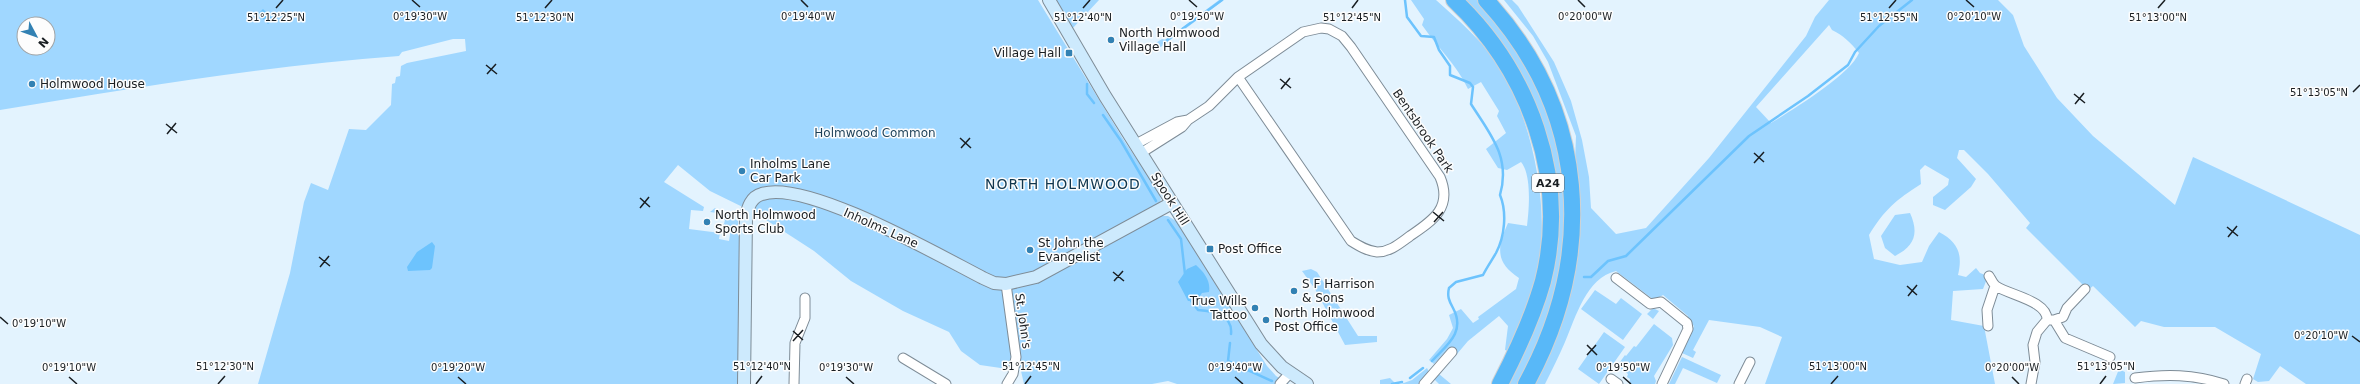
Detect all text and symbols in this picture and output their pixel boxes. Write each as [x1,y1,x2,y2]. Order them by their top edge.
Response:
text: 0°19'30"W [393,11,447,22]
text: 0°19'40"W [781,11,835,22]
text: 0°19'50"W [1170,11,1224,22]
text: 0°20'00"W [1558,11,1612,22]
text: 0°20'10"W [1947,11,2001,22]
text: 51°12'25"N [247,12,305,23]
text: 51°12'30"N [516,12,574,23]
text: 51°12'40"N [1054,12,1112,23]
text: 51°12'45"N [1323,12,1381,23]
text: 51°12'55"N [1860,12,1918,23]
text: 51°13'00"N [2129,12,2187,23]
north arrow [16,16,56,56]
place label: North Holmwood Village Hall [1119,26,1220,54]
text: N [35,34,51,50]
marker: North Holmwood Village Hall [1106,35,1116,45]
place label: Village Hall [994,46,1061,60]
marker: Village Hall [1064,48,1074,58]
place label: Holmwood House [40,77,145,91]
marker: Holmwood House [27,79,37,89]
street label: Bentsbrook Park [1390,87,1456,176]
text: 51°13'05"N [2290,87,2348,98]
park label: Holmwood Common [814,126,936,140]
place label: Inholms Lane Car Park [750,157,830,185]
marker: Inholms Lane Car Park [737,166,747,176]
street label: Spook Hill [1148,170,1192,228]
road number: A24 [1532,174,1564,192]
district label: NORTH HOLMWOOD [985,176,1141,192]
street label: Inholms Lane [842,205,920,251]
place label: North Holmwood Sports Club [715,208,816,236]
marker: North Holmwood Sports Club [702,217,712,227]
place label: St John the Evangelist [1038,236,1104,264]
place label: Post Office [1218,242,1282,256]
marker: Post Office [1205,244,1215,254]
marker: St John the Evangelist [1025,245,1035,255]
place label: S F Harrison & Sons [1302,277,1375,305]
marker: S F Harrison & Sons [1289,286,1299,296]
street label: St. John's [1012,292,1034,350]
place label: True Wills Tattoo [1189,294,1247,322]
marker: True Wills Tattoo [1250,303,1260,313]
place label: North Holmwood Post Office [1274,306,1375,334]
marker: North Holmwood Post Office [1261,315,1271,325]
text: 0°19'10"W [12,318,66,329]
text: 0°20'10"W [2294,330,2348,341]
text: 51°12'30"N [196,361,254,372]
text: 51°12'40"N [733,361,791,372]
text: 51°12'45"N [1002,361,1060,372]
text: 51°13'00"N [1809,361,1867,372]
text: 51°13'05"N [2077,361,2135,372]
text: 0°19'10"W [42,362,96,373]
text: 0°19'20"W [431,362,485,373]
text: 0°19'30"W [819,362,873,373]
text: 0°19'40"W [1208,362,1262,373]
text: 0°19'50"W [1596,362,1650,373]
text: 0°20'00"W [1985,362,2039,373]

